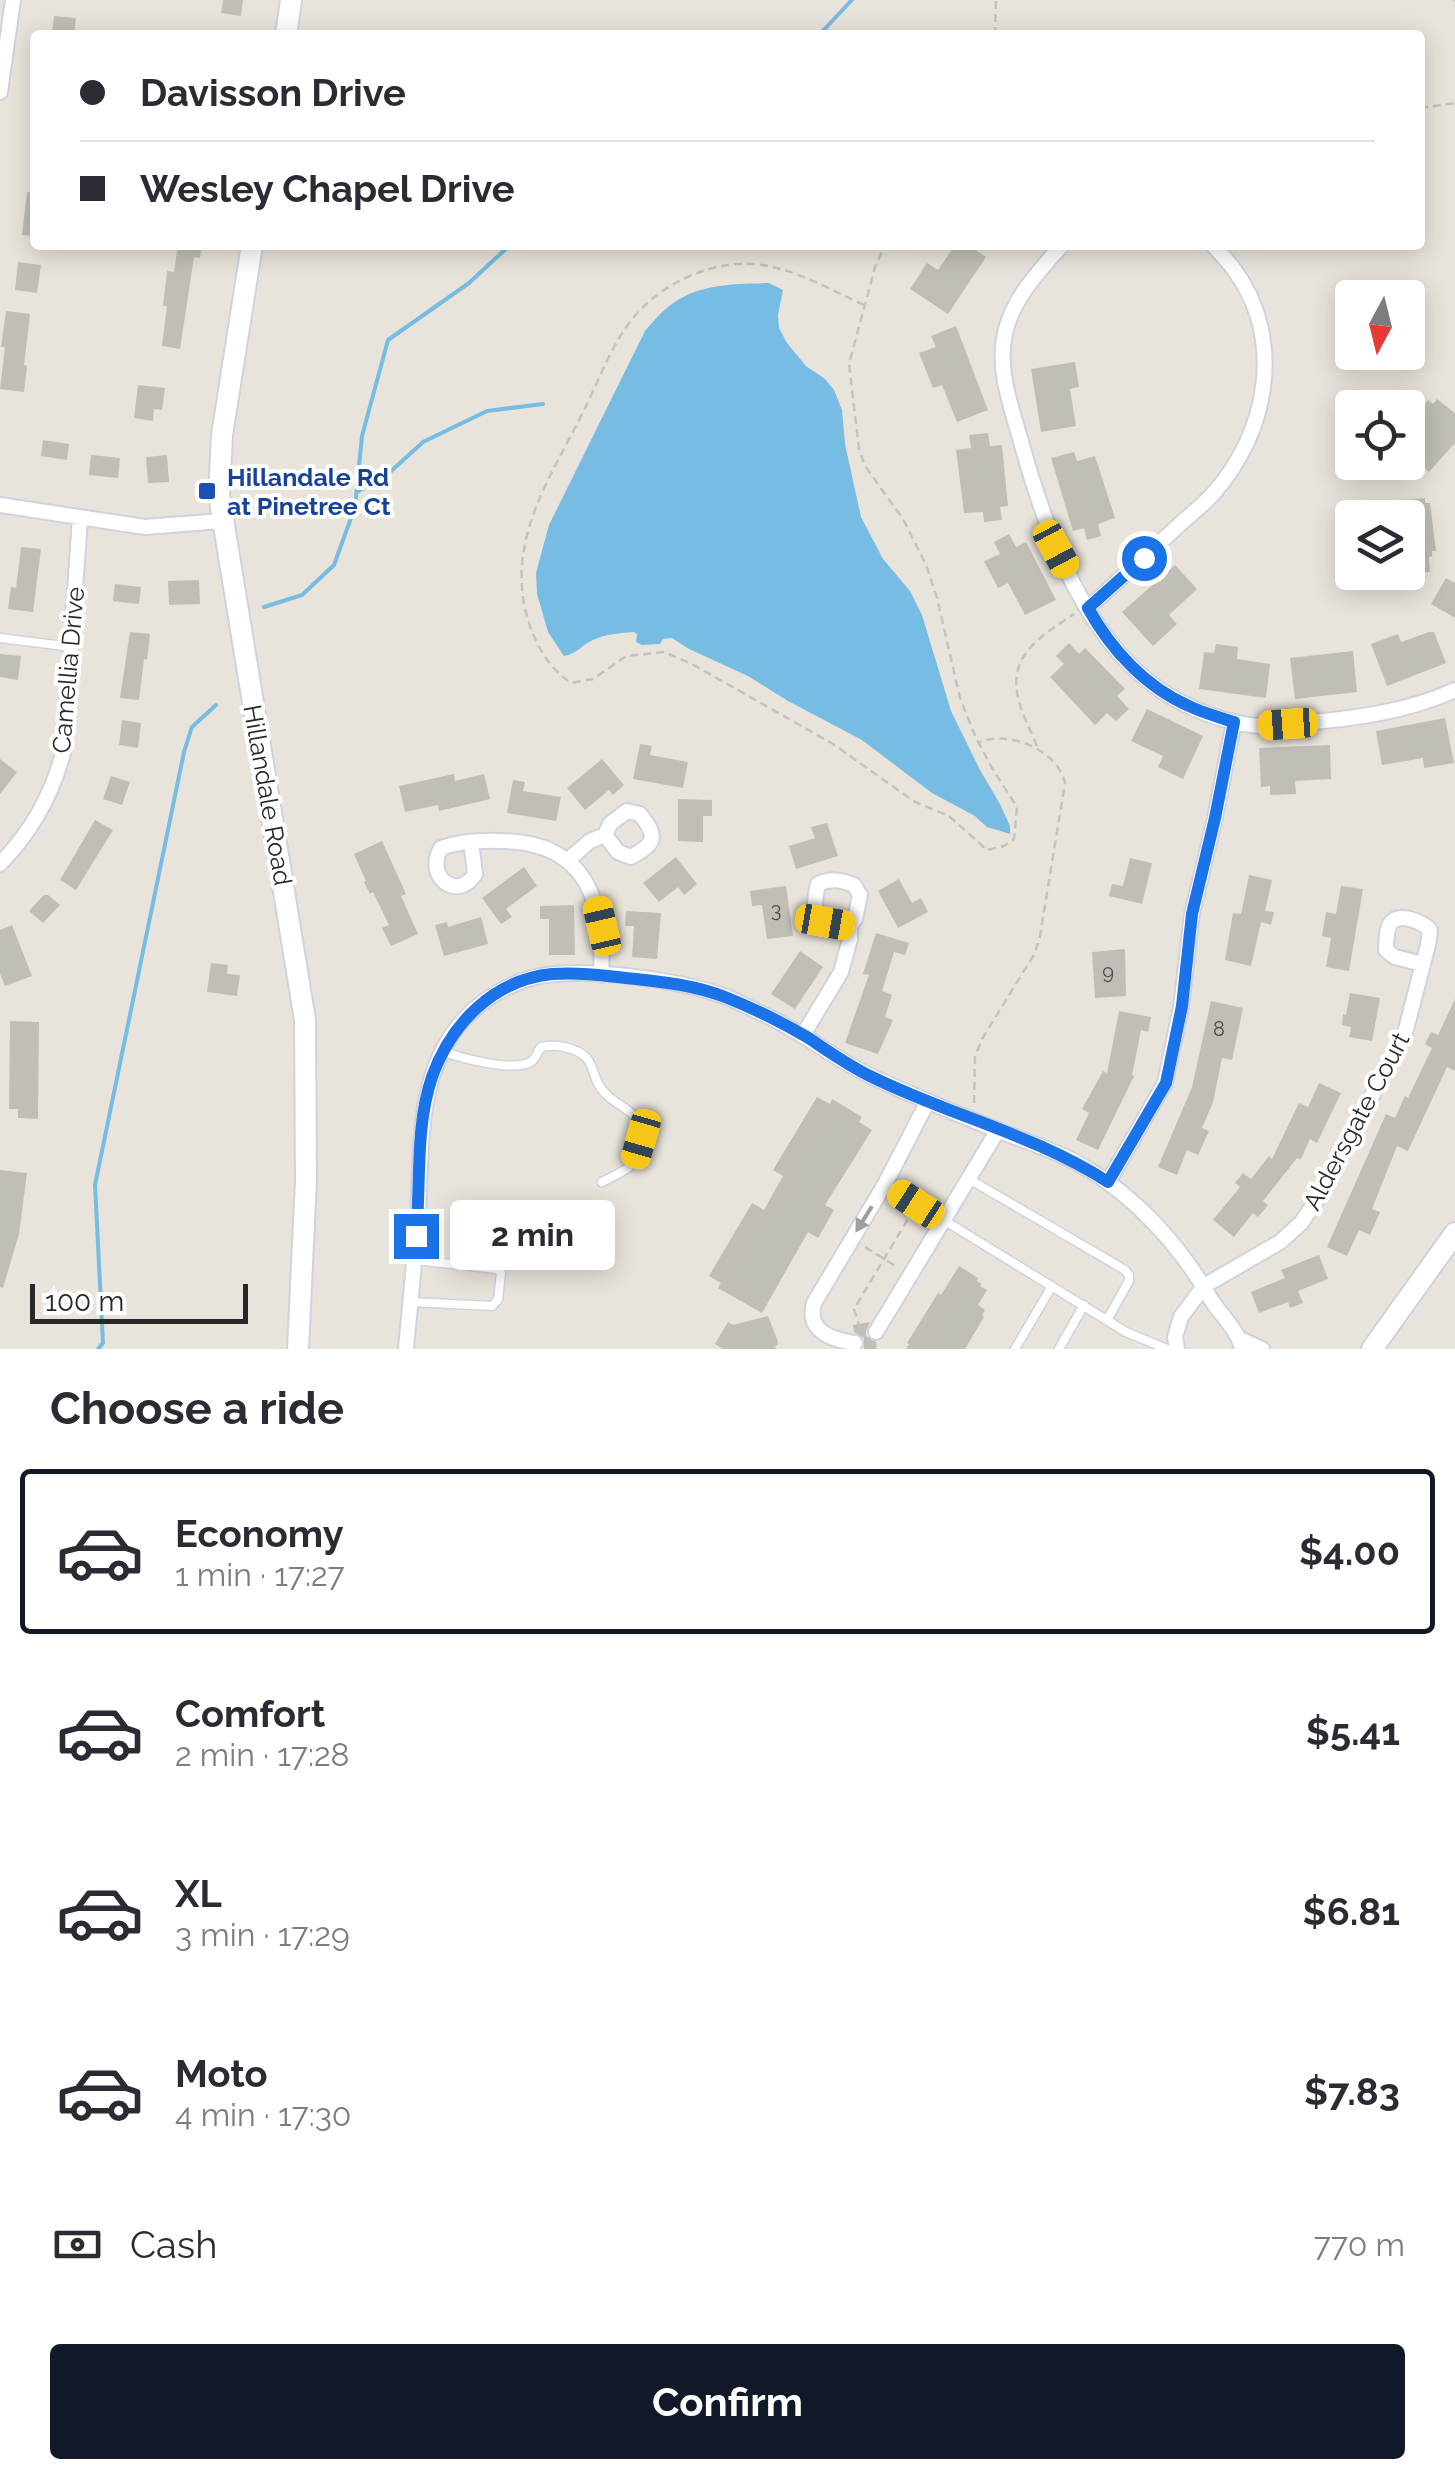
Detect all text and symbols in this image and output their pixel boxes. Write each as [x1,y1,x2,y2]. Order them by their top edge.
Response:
text: Davisson Drive [140,70,406,115]
text: Wesley Chapel Drive [140,166,514,211]
north arrow [1335,280,1425,370]
map controls [1335,280,1425,590]
button: locate [1335,390,1425,480]
place label: Hillandale Rd at Pinetree Ct [227,462,391,521]
marker: Hillandale Rd at Pinetree Ct [196,480,218,502]
button: layers [1335,500,1425,590]
car [1029,515,1083,583]
route start [1122,536,1167,581]
street label: Camellia Drive [46,585,90,755]
street label: Hillandale Road [237,702,299,888]
car [1257,707,1319,741]
car [581,893,623,959]
house number: 3 [771,898,781,922]
car [793,902,857,942]
house number: 9 [1102,960,1114,984]
house number: 8 [1213,1017,1225,1041]
street label: Aldersgate Court [1297,1026,1416,1215]
car [618,1106,664,1172]
car [883,1175,949,1233]
callout: 2 min [451,1201,616,1271]
one-way arrow [855,1205,873,1233]
route end [394,1214,439,1259]
text: 2 min [491,1216,574,1253]
scale bar [30,1279,248,1324]
text: 100 m [45,1285,124,1318]
text: Choose a ride [50,1382,344,1435]
icon: car [55,1507,145,1597]
text: Economy [175,1511,344,1556]
text: $4.00 [1299,1529,1400,1574]
text: 1 min · 17:27 [175,1556,345,1593]
icon: car [55,1687,145,1777]
text: Comfort [175,1691,325,1736]
text: $5.41 [1306,1709,1400,1754]
text: 2 min · 17:28 [175,1736,350,1773]
icon: car [55,1867,145,1957]
text: XL [175,1871,222,1916]
text: $6.81 [1303,1889,1400,1934]
text: 3 min · 17:29 [175,1916,350,1953]
icon: car [55,2047,145,2137]
text: Moto [175,2051,268,2096]
text: $7.83 [1304,2069,1400,2114]
text: 4 min · 17:30 [175,2096,351,2133]
icon: cash [50,2217,105,2272]
text: Cash [130,2222,217,2267]
text: 770 m [1314,2226,1405,2263]
button: Confirm [50,2344,1405,2459]

